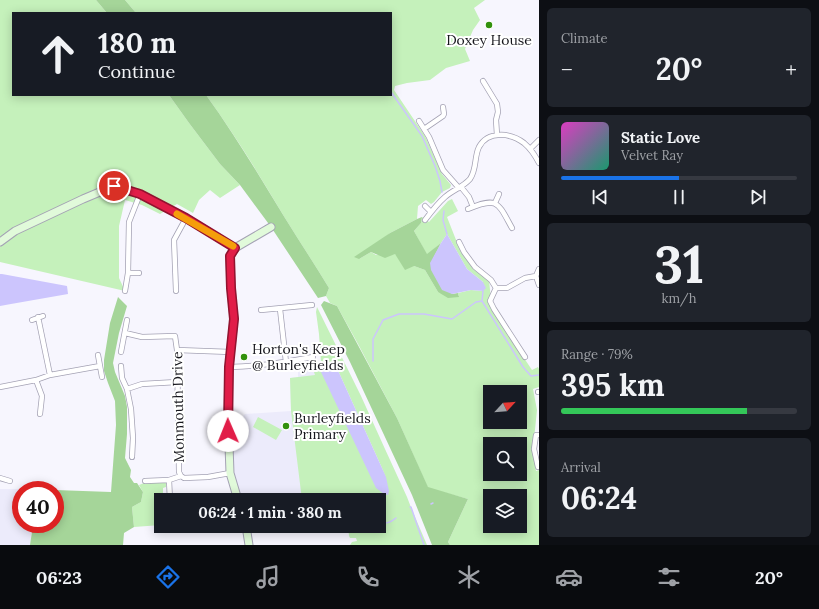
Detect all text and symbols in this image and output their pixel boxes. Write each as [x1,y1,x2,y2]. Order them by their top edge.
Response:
marker: Doxey House [484,20,494,30]
text: 180 m [98,25,176,61]
icon: ahead [32,28,84,80]
text: Climate [561,30,608,47]
place label: Doxey House [446,31,532,49]
text: 20° [656,50,702,88]
text: − [561,55,573,83]
text: + [785,55,797,83]
text: Continue [98,60,175,83]
text: Static Love [621,128,700,147]
text: Velvet Ray [621,147,683,164]
pin [97,169,131,203]
icon: arrive [103,175,125,197]
icon: previous [589,186,611,208]
icon: pause [668,186,690,208]
icon: next [747,186,769,208]
text: 31 [654,231,704,297]
text: km/h [661,290,697,307]
place label: Horton's Keep @ Burleyfields [252,340,345,374]
text: Range · 79% [561,346,633,363]
street label: Monmouth Drive [168,351,188,463]
marker: Horton's Keep @ Burleyfields [239,352,249,362]
text: 395 km [561,366,665,404]
north arrow [483,385,527,429]
map controls [483,385,527,533]
place label: Burleyfields Primary [294,409,371,443]
position arrow [207,410,249,452]
marker: Burleyfields Primary [281,421,291,431]
button: search [483,437,527,481]
text: Arrival [561,459,601,476]
text: 06:24 [561,479,637,517]
speed limit sign: 40 [12,481,64,533]
button: layers [483,489,527,533]
text: 06:24 · 1 min · 380 m [198,503,342,522]
icon: directions [154,563,182,591]
icon: music [254,563,282,591]
icon: phone [354,563,382,591]
icon: climate [455,563,483,591]
icon: car [555,563,583,591]
icon: filters [655,563,683,591]
text: 06:23 [36,566,82,589]
text: 20° [755,566,783,589]

